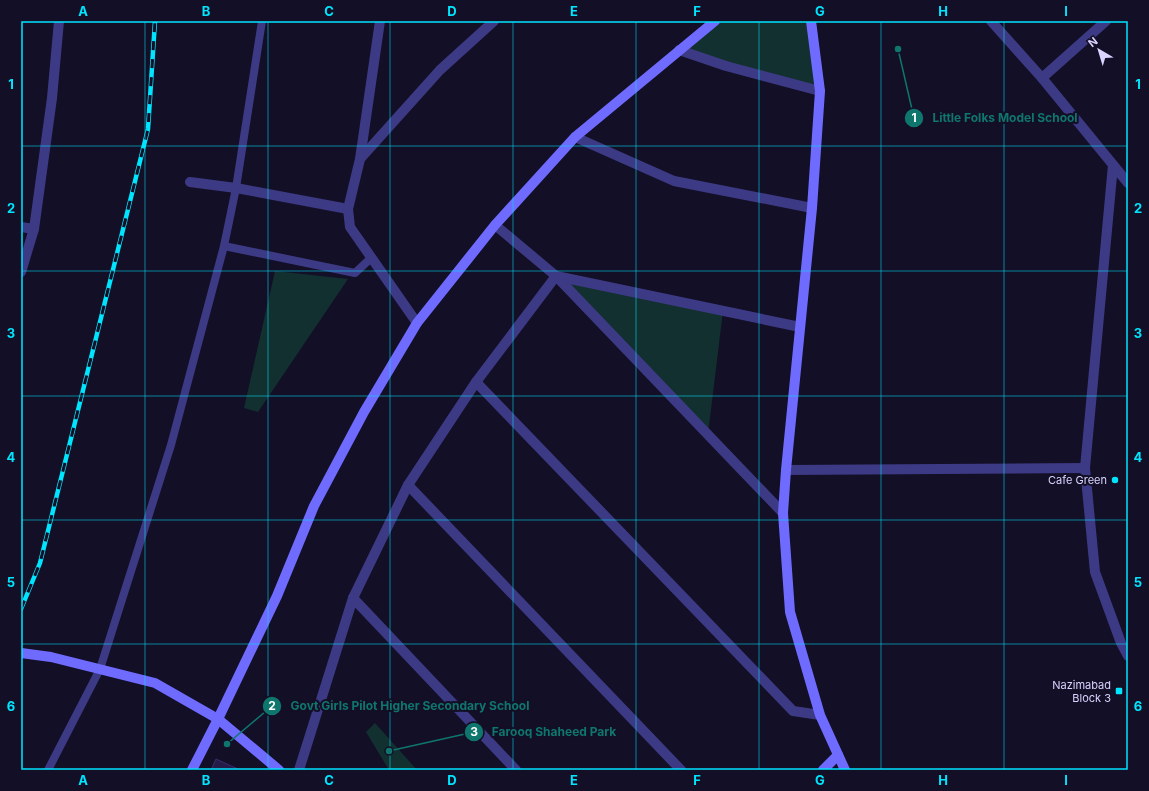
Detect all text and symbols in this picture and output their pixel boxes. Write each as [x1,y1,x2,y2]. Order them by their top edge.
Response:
text: A [78,3,88,19]
text: B [202,3,211,19]
text: C [324,3,334,19]
text: D [447,3,457,19]
text: E [570,3,578,19]
text: F [693,3,701,19]
text: G [815,3,825,19]
text: H [938,3,948,19]
text: I [1064,3,1068,19]
north arrow [1079,30,1119,70]
text: N [1085,34,1100,50]
text: 1 [8,76,14,92]
text: 1 [1135,76,1141,92]
callout: Little Folks Model School [904,106,1085,130]
text: 1 [911,110,917,125]
text: Little Folks Model School [932,110,1078,125]
text: 2 [7,200,15,216]
text: 2 [1134,200,1142,216]
text: 3 [7,325,15,341]
text: 3 [1134,325,1142,341]
text: 4 [7,449,16,465]
text: 4 [1134,449,1143,465]
place label: Cafe Green [1048,473,1107,487]
marker: Cafe Green [1110,475,1120,485]
text: 5 [7,574,15,590]
text: 5 [1134,574,1142,590]
place label: Nazimabad Block 3 [1052,678,1111,705]
marker: Nazimabad Block 3 [1114,686,1124,696]
callout: Govt Girls Pilot Higher Secondary School [262,694,537,718]
text: 6 [7,698,15,714]
text: 2 [268,698,276,713]
text: Govt Girls Pilot Higher Secondary School [291,698,529,713]
text: 6 [1134,698,1142,714]
callout: Farooq Shaheed Park [464,720,624,744]
text: 3 [470,724,478,739]
text: Farooq Shaheed Park [492,724,616,739]
text: A [78,772,88,788]
text: B [202,772,211,788]
text: C [324,772,334,788]
text: D [447,772,457,788]
text: E [570,772,578,788]
text: F [693,772,701,788]
text: G [815,772,825,788]
text: H [938,772,948,788]
text: I [1064,772,1068,788]

